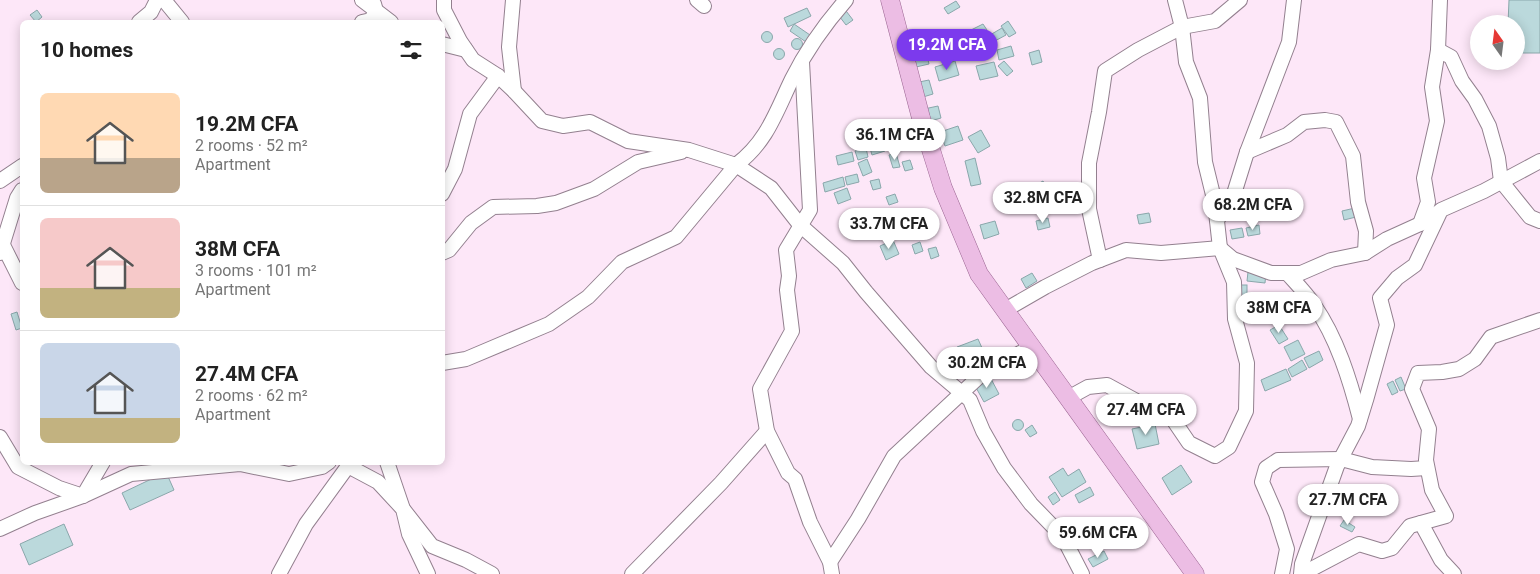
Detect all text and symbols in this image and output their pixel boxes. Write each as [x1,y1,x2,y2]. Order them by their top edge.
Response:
north arrow [1470,15,1525,70]
map controls [1470,15,1525,70]
pin: 19.2M CFA [890,28,1004,71]
text: 19.2M CFA [908,35,986,54]
icon: filters [397,36,425,64]
text: 10 homes [40,38,133,62]
text: 19.2M CFA [195,112,298,136]
icon: home [80,113,140,173]
pin: 36.1M CFA [838,119,952,161]
text: 36.1M CFA [856,125,934,144]
text: 2 rooms · 52 m² [195,136,308,155]
text: Apartment [195,155,271,174]
pin: 32.8M CFA [986,182,1100,224]
text: 32.8M CFA [1004,188,1082,207]
pin: 68.2M CFA [1196,188,1310,231]
text: 68.2M CFA [1214,195,1292,214]
pin: 33.7M CFA [832,208,946,250]
text: 33.7M CFA [850,214,928,233]
text: 38M CFA [195,237,280,261]
icon: home [80,238,140,298]
text: 3 rooms · 101 m² [195,261,317,280]
text: Apartment [195,280,271,299]
pin: 38M CFA [1233,292,1325,334]
text: 38M CFA [1247,298,1311,317]
pin: 30.2M CFA [930,346,1044,389]
text: 30.2M CFA [948,353,1026,372]
text: 27.4M CFA [195,362,298,386]
icon: home [80,363,140,423]
text: 2 rooms · 62 m² [195,386,308,405]
pin: 27.4M CFA [1089,394,1203,436]
text: 27.4M CFA [1107,400,1185,419]
text: Apartment [195,405,271,424]
pin: 27.7M CFA [1291,484,1405,526]
text: 27.7M CFA [1309,490,1387,509]
pin: 59.6M CFA [1041,516,1155,559]
text: 59.6M CFA [1059,523,1137,542]

